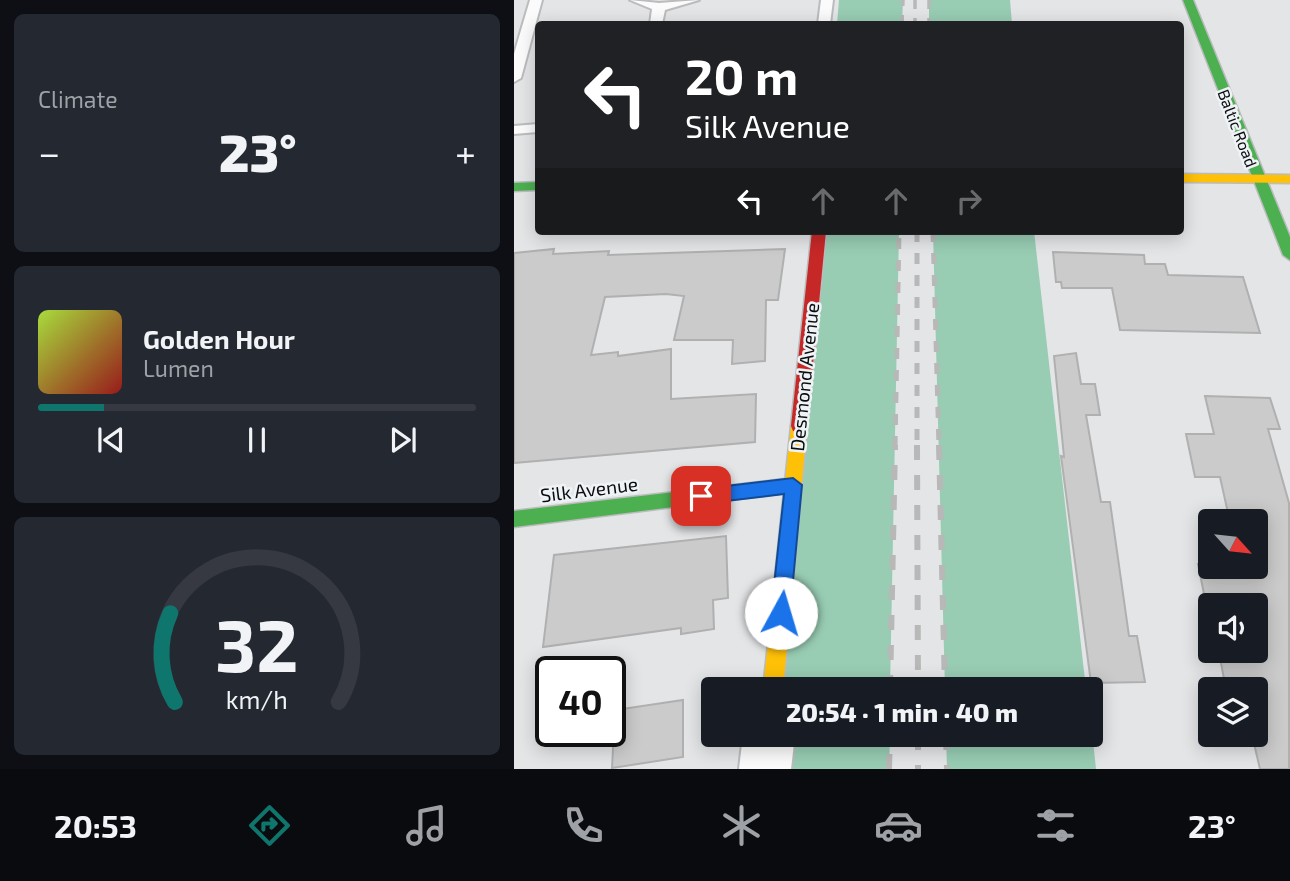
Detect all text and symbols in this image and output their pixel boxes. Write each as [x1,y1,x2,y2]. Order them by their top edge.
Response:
text: 20 m [685,46,798,105]
icon: left [570,49,661,140]
text: Climate [38,85,118,113]
street label: Baltic Road [1214,86,1262,170]
text: Silk Avenue [685,106,850,144]
text: 23° [219,120,297,182]
text: − [38,129,60,175]
text: + [455,129,476,175]
icon: left [731,182,769,220]
icon: ahead [804,182,842,220]
icon: ahead [877,182,915,220]
icon: right [950,182,988,220]
street label: Desmond Avenue [785,302,823,452]
text: Golden Hour [143,323,295,354]
text: Lumen [143,354,214,382]
icon: previous [92,421,130,459]
icon: pause [238,421,276,459]
icon: next [384,421,422,459]
pin [671,466,731,526]
street label: Silk Avenue [539,472,639,506]
icon: arrive [682,477,720,515]
north arrow [1198,509,1268,579]
map controls [1198,509,1268,747]
position arrow [744,576,818,650]
button: sound [1198,593,1268,663]
text: 32 [215,600,299,688]
speed limit sign: 40 [535,656,626,747]
button: layers [1198,677,1268,747]
text: km/h [226,684,288,714]
text: 20:54 · 1 min · 40 m [786,696,1018,727]
icon: directions [245,801,294,850]
icon: music [402,801,451,850]
icon: phone [559,801,608,850]
icon: climate [717,801,766,850]
icon: car [874,801,923,850]
icon: filters [1031,801,1080,850]
text: 20:53 [54,806,137,844]
text: 23° [1188,806,1236,844]

